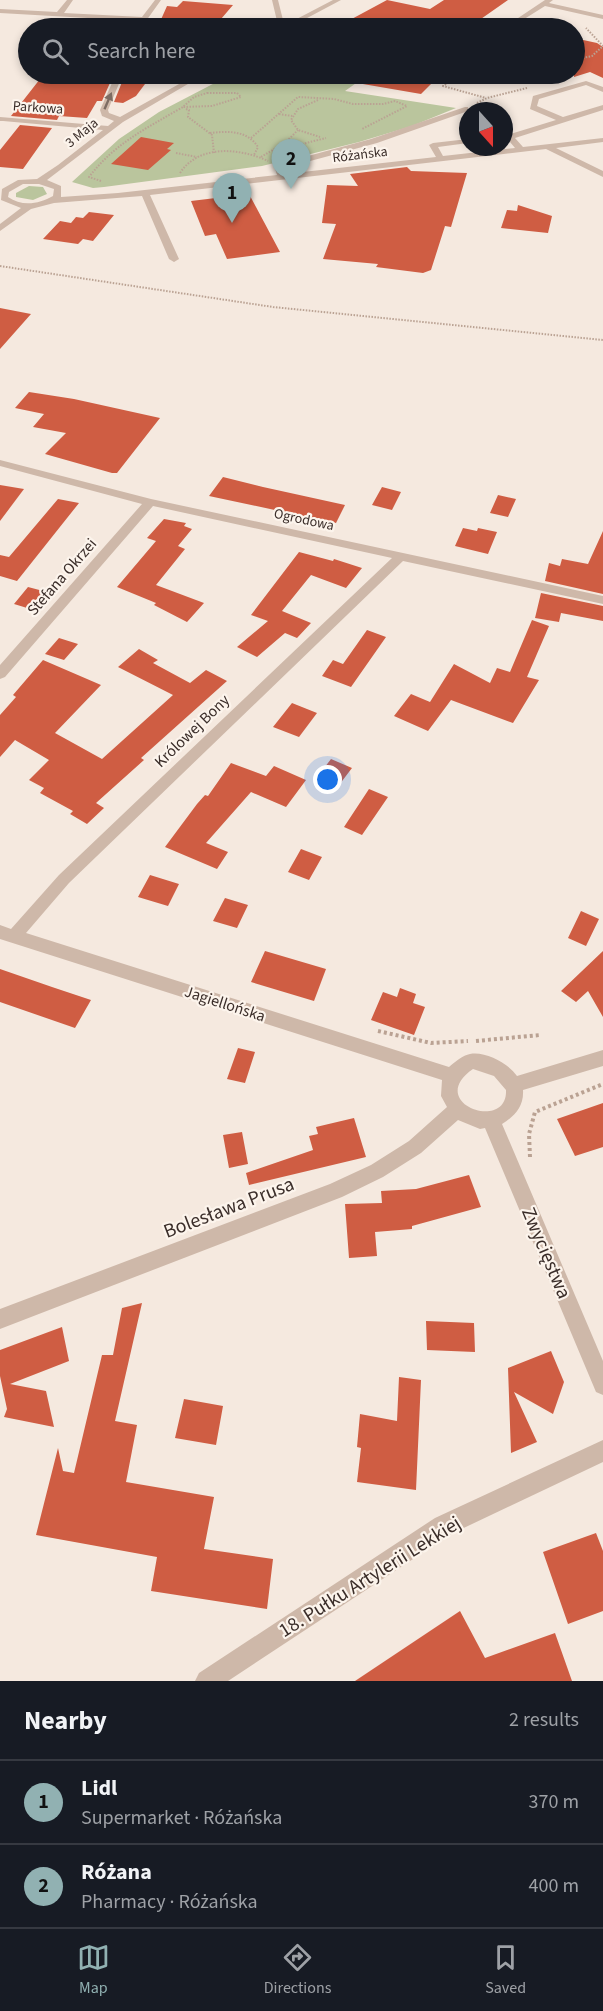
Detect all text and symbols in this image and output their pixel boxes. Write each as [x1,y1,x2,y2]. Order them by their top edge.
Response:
search box [18,18,585,84]
icon: search [39,35,72,68]
text: Search here [87,35,195,67]
one-way arrow [103,92,113,110]
street label: Parkowa [12,96,64,120]
north arrow [459,102,513,156]
street label: 3 Maja [61,113,103,153]
pin: 2 [272,140,310,189]
street label: Różańska [331,142,389,168]
pin: 1 [212,174,252,223]
street label: Ogrodowa [272,504,336,536]
street label: Stefana Okrzei [22,533,102,621]
street label: Królowej Bony [150,689,235,773]
your location [313,765,342,794]
street label: Jagiellońska [182,981,268,1027]
street label: Bolesława Prusa [160,1170,298,1246]
street label: Zwycięstwa [514,1203,578,1303]
street label: 18. Pułku Artylerii Lekkiej [273,1509,467,1645]
text: Nearby [24,1702,107,1739]
text: 2 results [509,1706,579,1734]
text: Lidl [81,1772,117,1804]
text: 1 [38,1788,49,1816]
text: 370 m [529,1788,579,1816]
text: Supermarket · Różańska [81,1804,282,1832]
text: Różana [81,1856,152,1888]
text: 2 [38,1872,49,1900]
text: 400 m [529,1872,579,1900]
text: Pharmacy · Różańska [81,1888,258,1916]
tab: Map [77,1941,110,1999]
tab: Directions [264,1941,331,1999]
tab: Saved [485,1941,526,1999]

